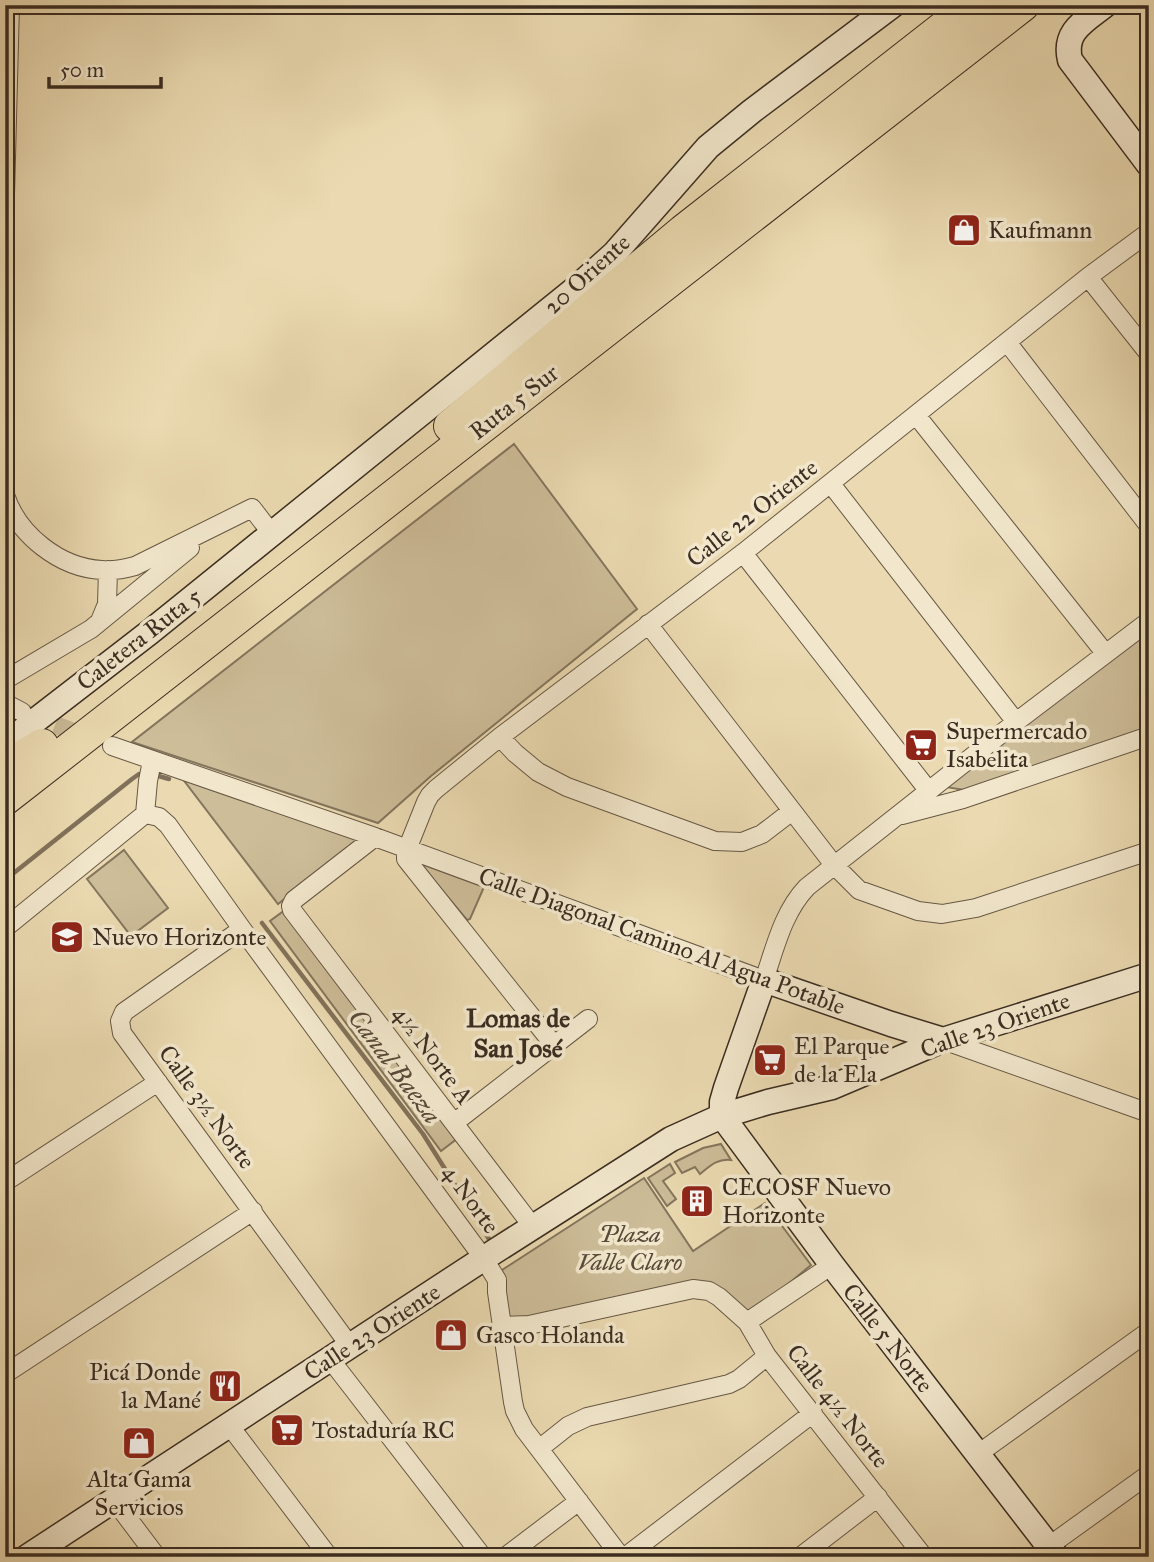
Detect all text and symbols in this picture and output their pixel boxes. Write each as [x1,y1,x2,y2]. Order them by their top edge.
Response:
scale bar [49,46,161,90]
text: 50 m [60,57,105,83]
shop icon: Kaufmann [945,211,983,249]
place label: Kaufmann [988,215,1092,245]
street label: 20 Oriente [538,227,636,321]
street label: Ruta 5 Sur [463,358,565,446]
street label: Calle 22 Oriente [680,452,824,574]
street label: Caletera Ruta 5 [71,581,207,697]
place label: Supermercado Isabelita [946,716,1087,774]
supermarket icon: Supermercado Isabelita [902,726,940,764]
street label: Calle Diagonal Camino Al Agua Potable [475,861,849,1021]
school or university icon: Nuevo Horizonte [48,918,86,956]
place label: Nuevo Horizonte [92,922,266,952]
street label: Calle 23 Oriente [916,985,1074,1065]
street label: 4½ Norte A [386,1000,480,1110]
water label: Canal Baeza [342,1002,448,1130]
district label: Lomas de San José [466,1002,570,1065]
place label: El Parque de la Ela [794,1031,889,1089]
street label: Calle 3½ Norte [152,1039,262,1175]
supermarket icon: El Parque de la Ela [751,1041,789,1079]
street label: 4 Norte [436,1159,506,1239]
place label: CECOSF Nuevo Horizonte [722,1172,891,1230]
building icon: CECOSF Nuevo Horizonte [678,1182,716,1220]
park label: Plaza Valle Claro [578,1219,682,1277]
street label: Calle 23 Oriente [298,1277,446,1387]
street label: Calle 5 Norte [836,1277,940,1399]
shop icon: Gasco Holanda [432,1316,470,1354]
place label: Gasco Holanda [476,1320,625,1350]
street label: Calle 4½ Norte [780,1338,896,1474]
place label: Picá Donde la Mané [89,1357,201,1415]
restaurant icon: Picá Donde la Mané [206,1367,244,1405]
supermarket icon: Tostaduría RC [268,1411,306,1449]
place label: Tostaduría RC [312,1415,455,1445]
shop icon: Alta Gama Servicios [120,1424,158,1462]
place label: Alta Gama Servicios [86,1464,192,1522]

